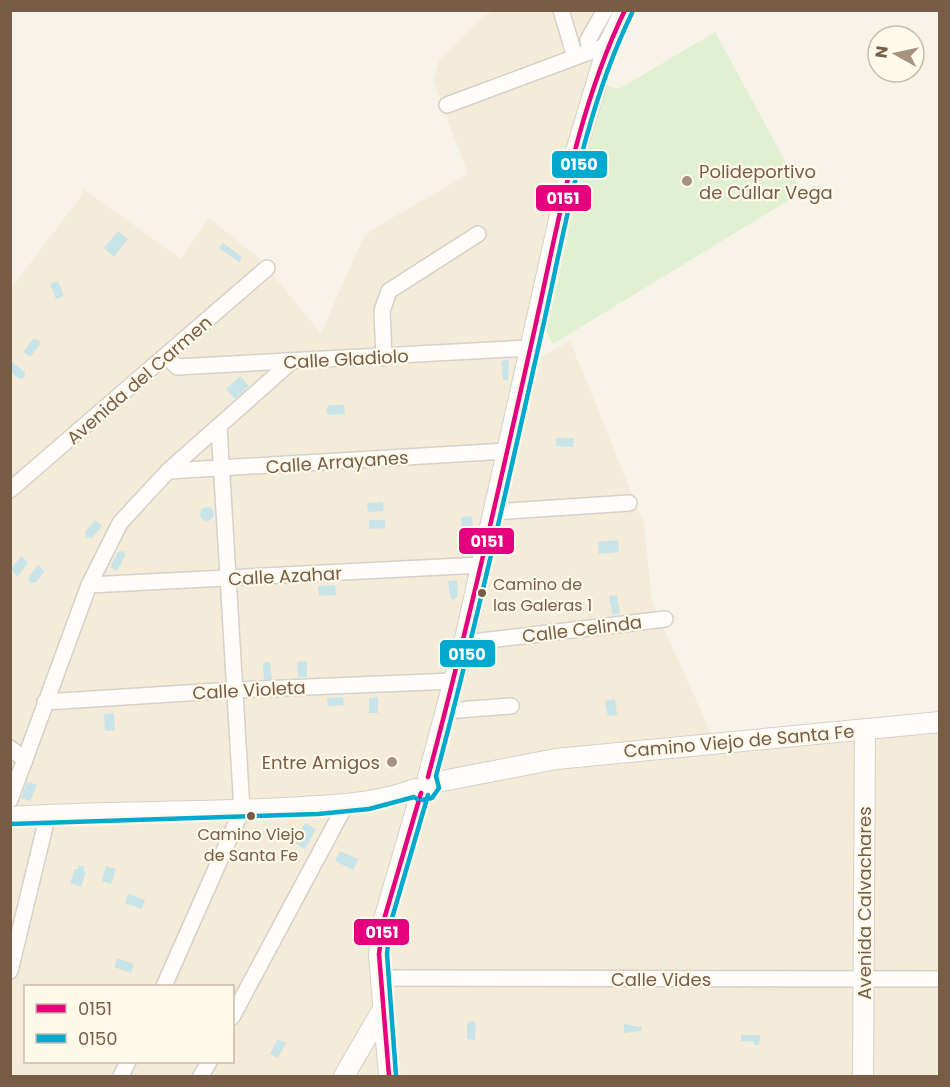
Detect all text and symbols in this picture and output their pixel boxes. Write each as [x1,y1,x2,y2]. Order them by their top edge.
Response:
north arrow [866,24,926,84]
text: N [869,44,894,60]
line badge: 0150 [551,150,608,179]
text: 0150 [560,153,598,176]
place label: Polideportivo de Cúllar Vega [699,159,833,205]
marker: Polideportivo de Cúllar Vega [680,174,694,188]
line badge: 0151 [535,184,592,212]
text: 0151 [547,187,579,210]
street label: Avenida del Carmen [61,310,217,450]
street label: Calle Gladiolo [283,343,409,375]
street label: Calle Arrayanes [265,445,409,479]
line badge: 0151 [458,527,515,555]
text: 0151 [471,530,503,553]
street label: Calle Azahar [228,561,343,591]
place label: Camino de las Galeras 1 [493,573,592,617]
marker: Camino de las Galeras 1 [476,587,488,599]
street label: Calle Celinda [521,609,643,649]
line badge: 0150 [439,639,496,668]
text: 0150 [448,643,486,666]
street label: Calle Violeta [192,675,306,705]
street label: Camino Viejo de Santa Fe [623,718,855,764]
place label: Entre Amigos [262,750,380,775]
marker: Entre Amigos [385,755,399,769]
street label: Avenida Calvachares [852,806,877,1000]
marker: Camino Viejo de Santa Fe [245,810,257,822]
place label: Camino Viejo de Santa Fe [197,823,305,867]
line badge: 0151 [353,918,410,946]
text: 0151 [366,921,398,944]
street label: Calle Vides [611,967,711,992]
legend [24,985,234,1063]
text: 0151 [78,996,112,1021]
text: 0150 [78,1026,118,1051]

